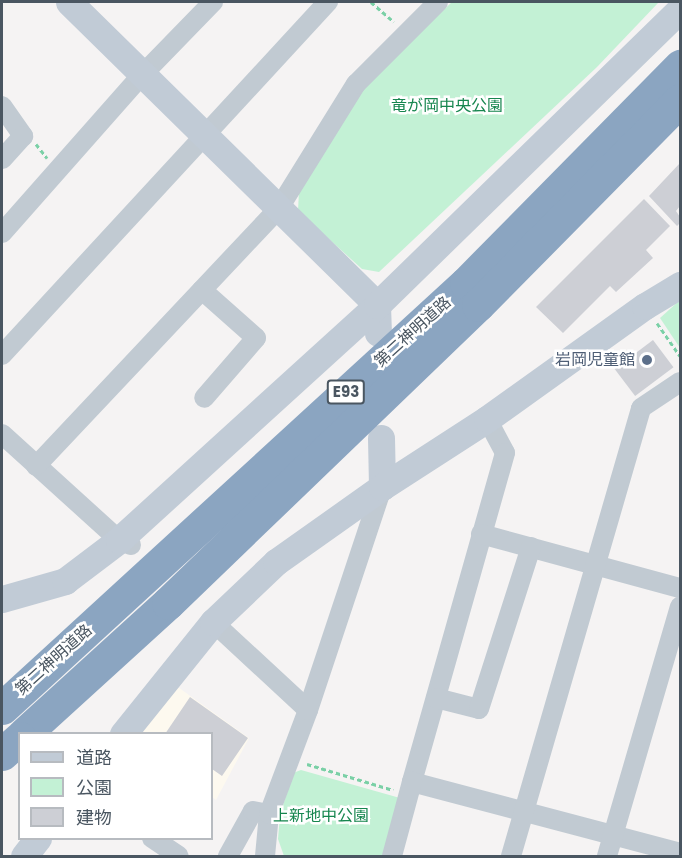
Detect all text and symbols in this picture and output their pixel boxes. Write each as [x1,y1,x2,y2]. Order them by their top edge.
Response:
park label: 竜が岡中央公園 [391,96,503,116]
street label: 第二神明道路 [371,293,455,371]
place label: 岩岡児童館 [555,350,635,370]
marker: 岩岡児童館 [640,353,654,367]
road number: E93 [326,380,366,404]
street label: 第二神明道路 [12,621,96,699]
legend [18,732,213,840]
text: 道路 [76,745,112,770]
text: 公園 [76,775,112,800]
text: 建物 [76,805,112,830]
park label: 上新地中公園 [273,806,369,826]

